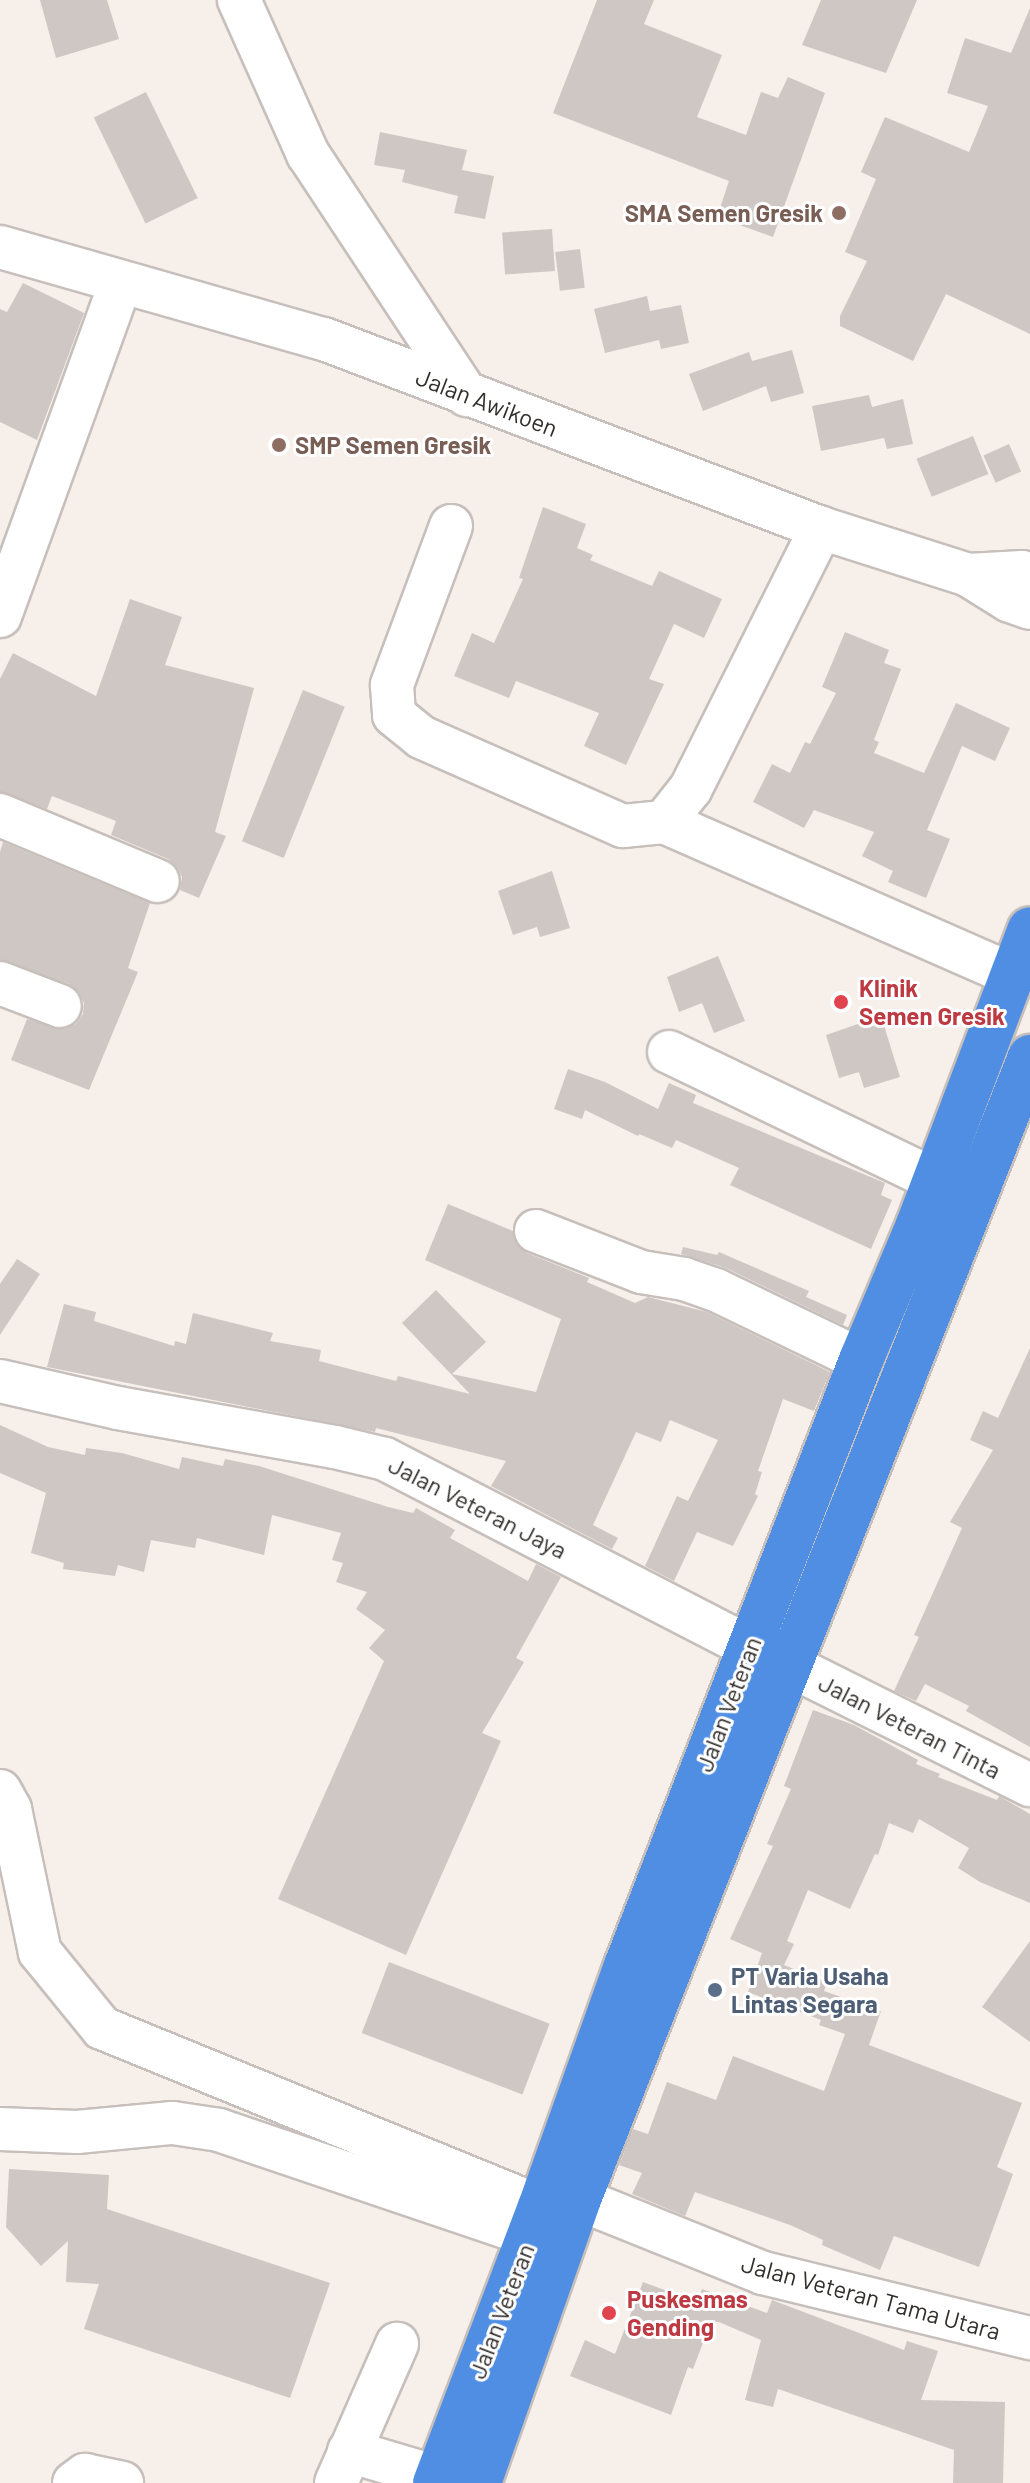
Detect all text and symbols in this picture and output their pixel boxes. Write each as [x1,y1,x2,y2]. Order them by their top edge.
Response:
place label: SMA Semen Gresik [625,199,823,227]
marker: SMA Semen Gresik [830,204,848,222]
street label: Jalan Awikoen [412,362,562,442]
place label: SMP Semen Gresik [295,431,491,459]
marker: SMP Semen Gresik [270,436,288,454]
place label: Klinik Semen Gresik [859,974,1005,1030]
marker: Klinik Semen Gresik [830,991,852,1013]
street label: Jalan Veteran Jaya [384,1450,572,1564]
street label: Jalan Veteran [689,1632,767,1776]
street label: Jalan Veteran Tinta [814,1668,1006,1784]
place label: PT Varia Usaha Lintas Segara [731,1962,889,2018]
marker: PT Varia Usaha Lintas Segara [706,1981,724,1999]
street label: Jalan Veteran [462,2239,540,2383]
street label: Jalan Veteran Tama Utara [738,2249,1004,2345]
place label: Puskesmas Gending [627,2285,748,2341]
marker: Puskesmas Gending [598,2302,620,2324]

